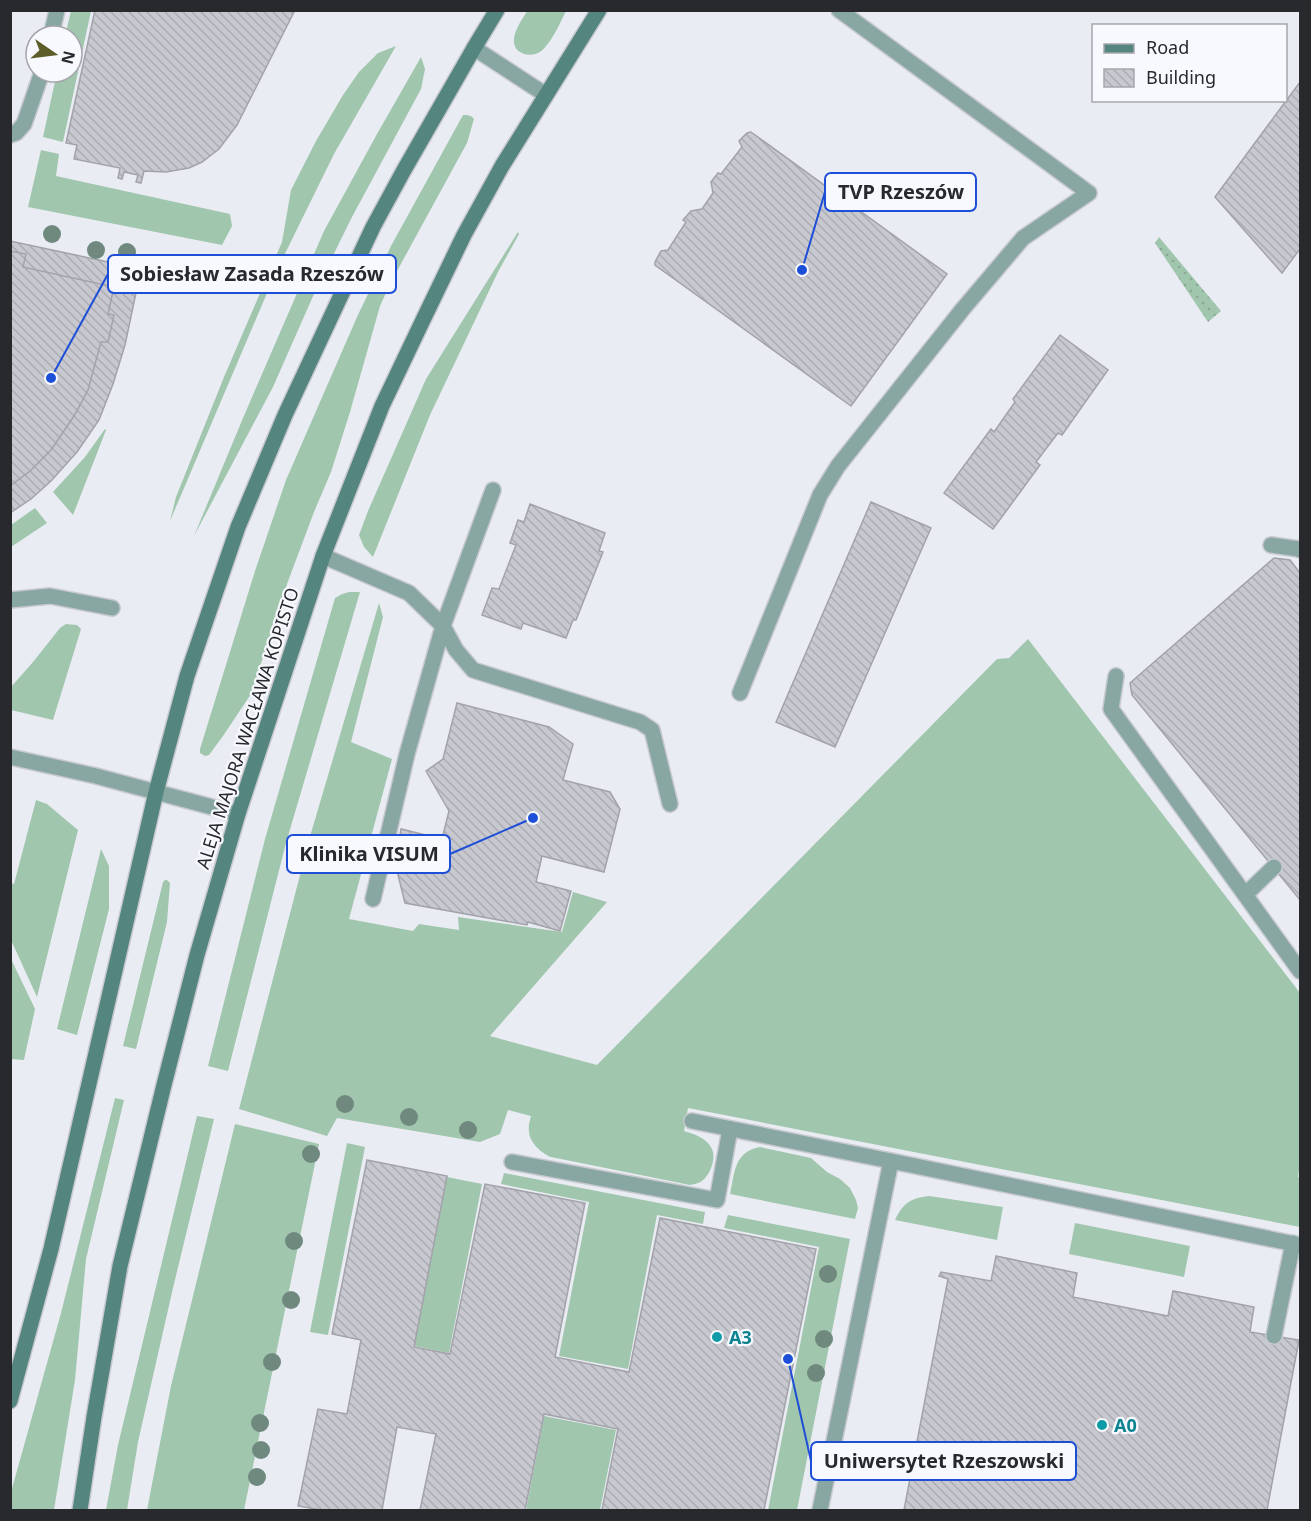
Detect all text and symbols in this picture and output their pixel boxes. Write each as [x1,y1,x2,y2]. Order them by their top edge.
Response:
north arrow [24,24,84,84]
legend [1092,24,1287,102]
text: Road [1146,35,1189,59]
text: N [56,49,81,67]
text: Building [1146,65,1216,89]
callout: TVP Rzeszów [825,173,976,211]
text: TVP Rzeszów [838,178,964,205]
callout: Sobiesław Zasada Rzeszów [108,255,396,293]
text: Sobiesław Zasada Rzeszów [120,260,384,287]
street label: ALEJA MAJORA WACŁAWA KOPISTO [190,584,304,872]
callout: Klinika VISUM [287,835,450,873]
text: Klinika VISUM [299,840,439,867]
place label: A3 [729,1325,752,1349]
marker: A3 [710,1330,724,1344]
place label: A0 [1114,1413,1137,1437]
marker: A0 [1095,1418,1109,1432]
callout: Uniwersytet Rzeszowski [811,1442,1076,1480]
text: Uniwersytet Rzeszowski [824,1447,1064,1474]

